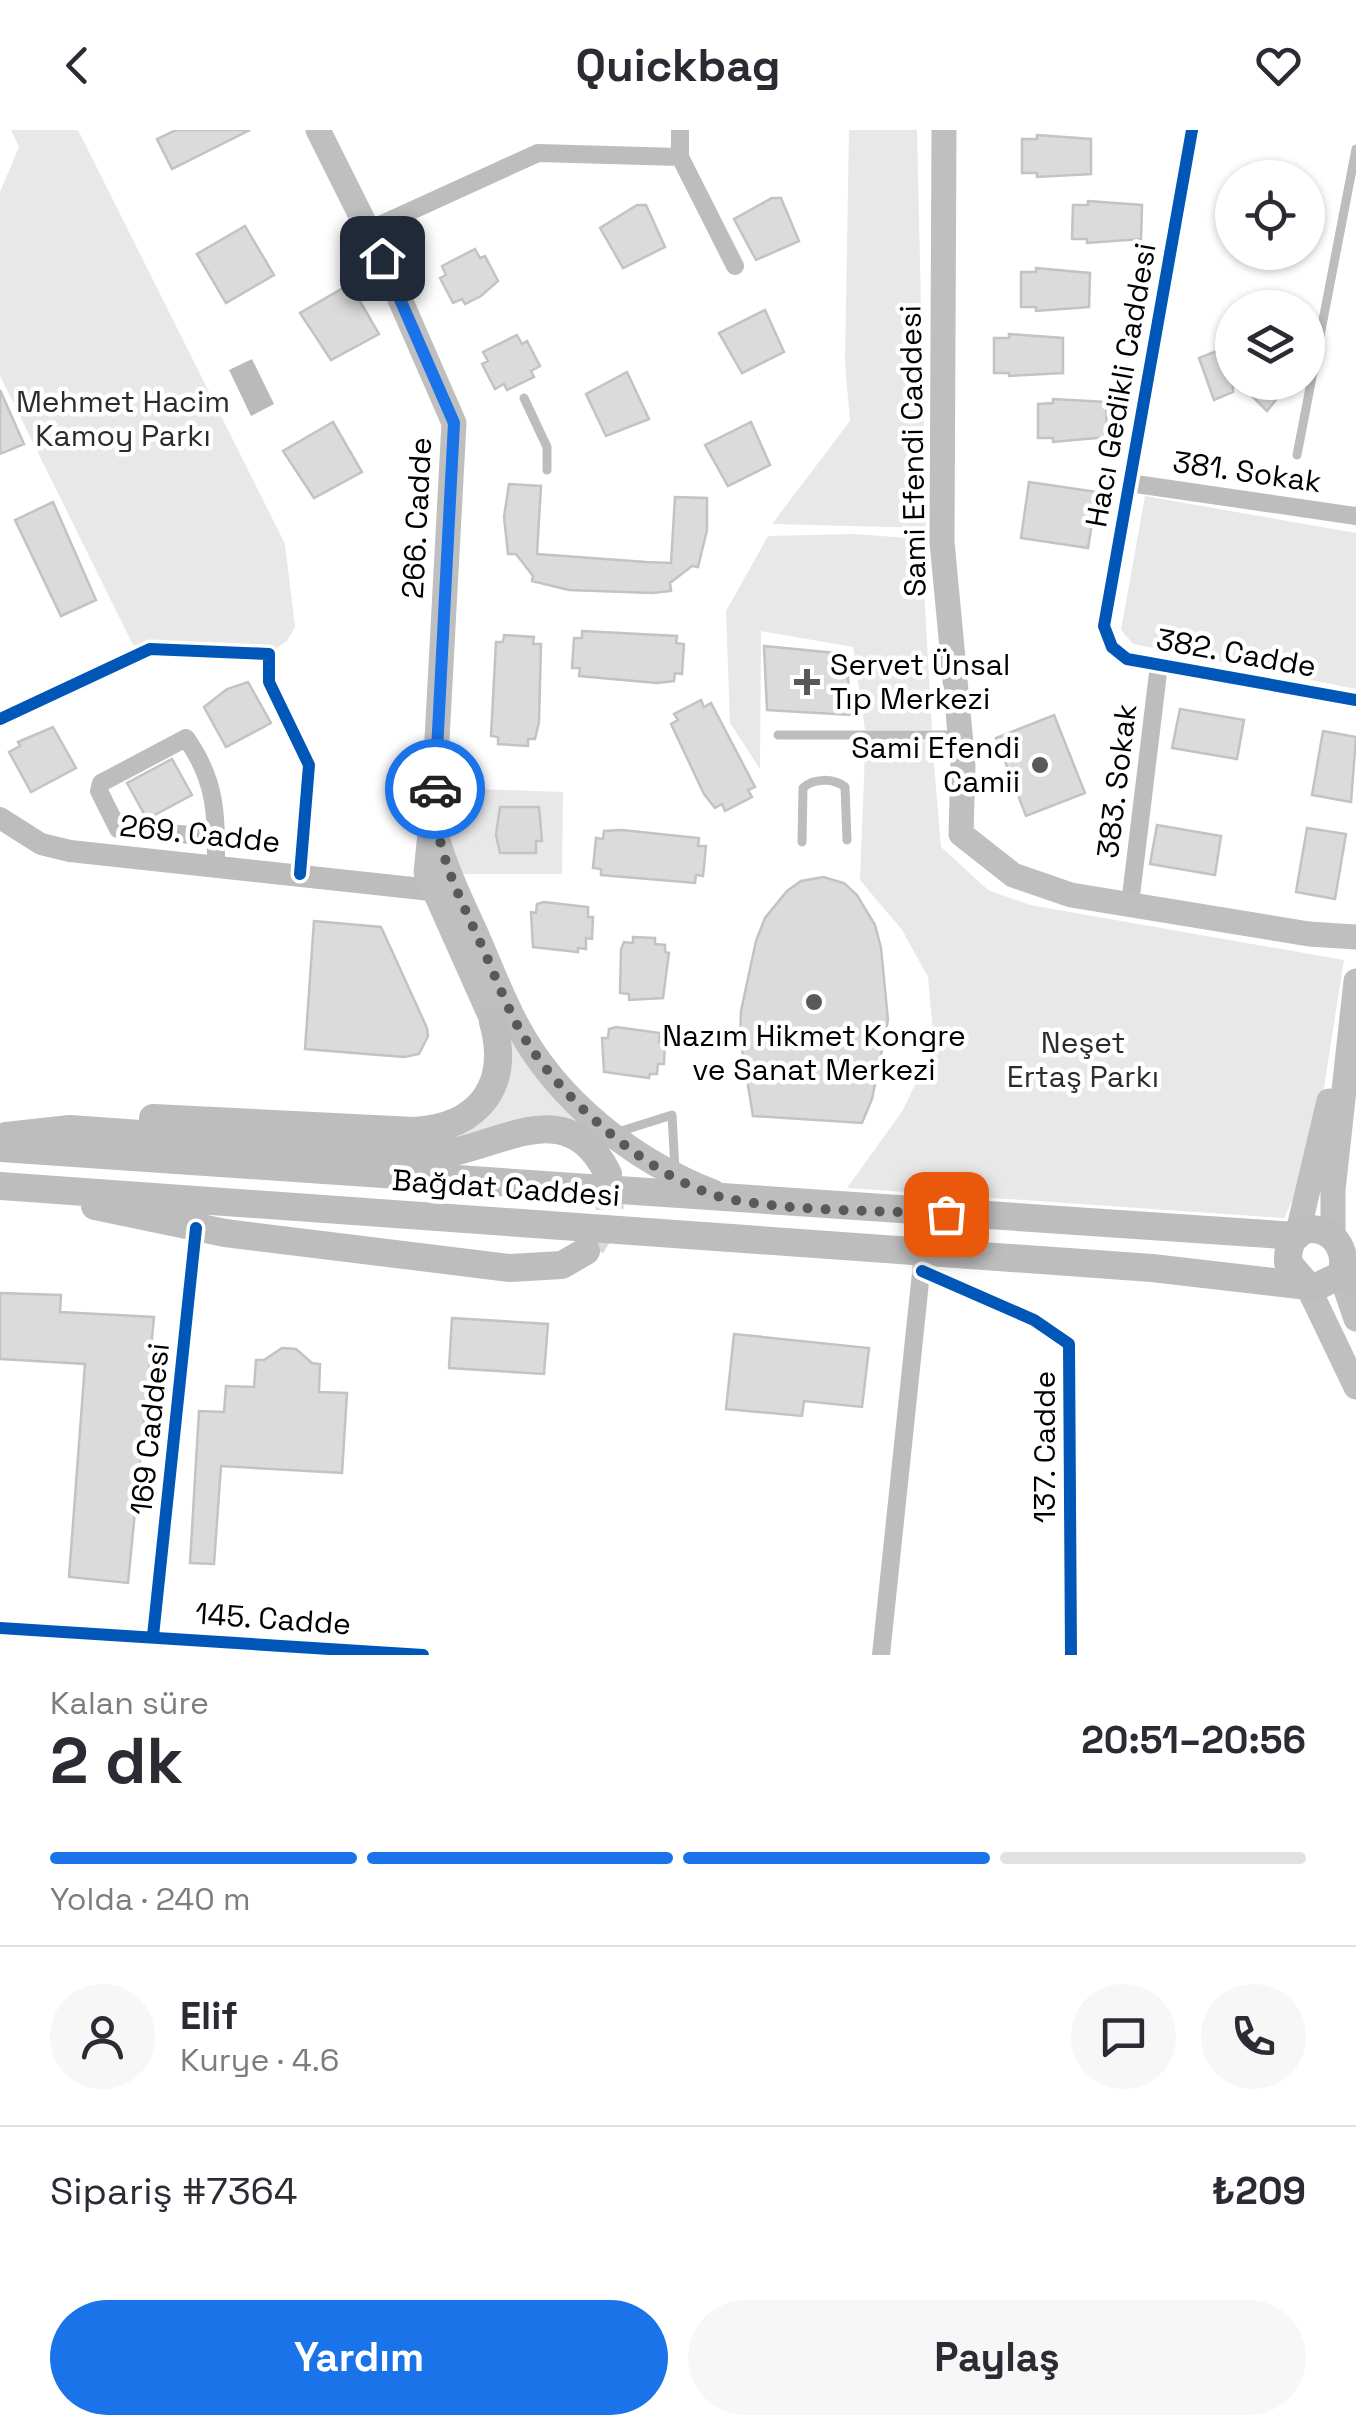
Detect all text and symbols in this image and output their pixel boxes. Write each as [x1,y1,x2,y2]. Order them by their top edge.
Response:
text: Quickbag [576,37,780,94]
icon: back [50,38,105,93]
icon: heart [1251,38,1306,93]
map controls [1215,160,1325,400]
button: locate [1215,160,1325,270]
pin [340,216,425,301]
icon: home [355,231,410,286]
street label: Hacı Gedikli Caddesi [1076,240,1165,530]
button: layers [1215,290,1325,400]
street label: Sami Efendi Caddesi [890,305,935,597]
park label: Mehmet Hacim Kamoy Parkı [16,382,230,455]
street label: 266. Cadde [393,436,440,600]
street label: 381. Sokak [1170,442,1324,501]
street label: 382. Cadde [1153,619,1319,686]
place label: Servet Ünsal Tıp Merkezi [830,645,1010,718]
marker: Servet Ünsal Tıp Merkezi [794,669,820,695]
street label: 383. Sokak [1088,701,1145,860]
place label: Sami Efendi Camii [851,728,1020,801]
courier [385,739,485,839]
marker: Sami Efendi Camii [1029,754,1051,776]
icon: car [408,762,463,817]
street label: 269. Cadde [118,806,282,861]
marker: Nazım Hikmet Kongre ve Sanat Merkezi [803,991,825,1013]
place label: Nazım Hikmet Kongre ve Sanat Merkezi [662,1016,966,1089]
park label: Neşet Ertaş Parkı [1007,1023,1159,1096]
street label: Bağdat Caddesi [391,1160,621,1215]
pin [904,1172,989,1257]
icon: bag [919,1187,974,1242]
street label: 169 Caddesi [121,1341,178,1517]
street label: 137. Cadde [1025,1371,1064,1523]
street label: 145. Cadde [194,1594,352,1643]
text: Kalan süre [50,1683,209,1723]
text: 20:51–20:56 [1081,1716,1306,1764]
text: 2 dk [50,1719,183,1802]
text: Yolda · 240 m [50,1879,250,1919]
button: person [50,1984,155,2089]
button: chat [1071,1984,1176,2089]
button: phone [1201,1984,1306,2089]
text: Elif [180,1992,238,2040]
text: Kurye · 4.6 [180,2040,339,2080]
text: Sipariş #7364 [50,2167,298,2215]
text: ₺209 [1212,2167,1306,2215]
button: Yardım [50,2300,668,2415]
button: Paylaş [688,2300,1306,2415]

